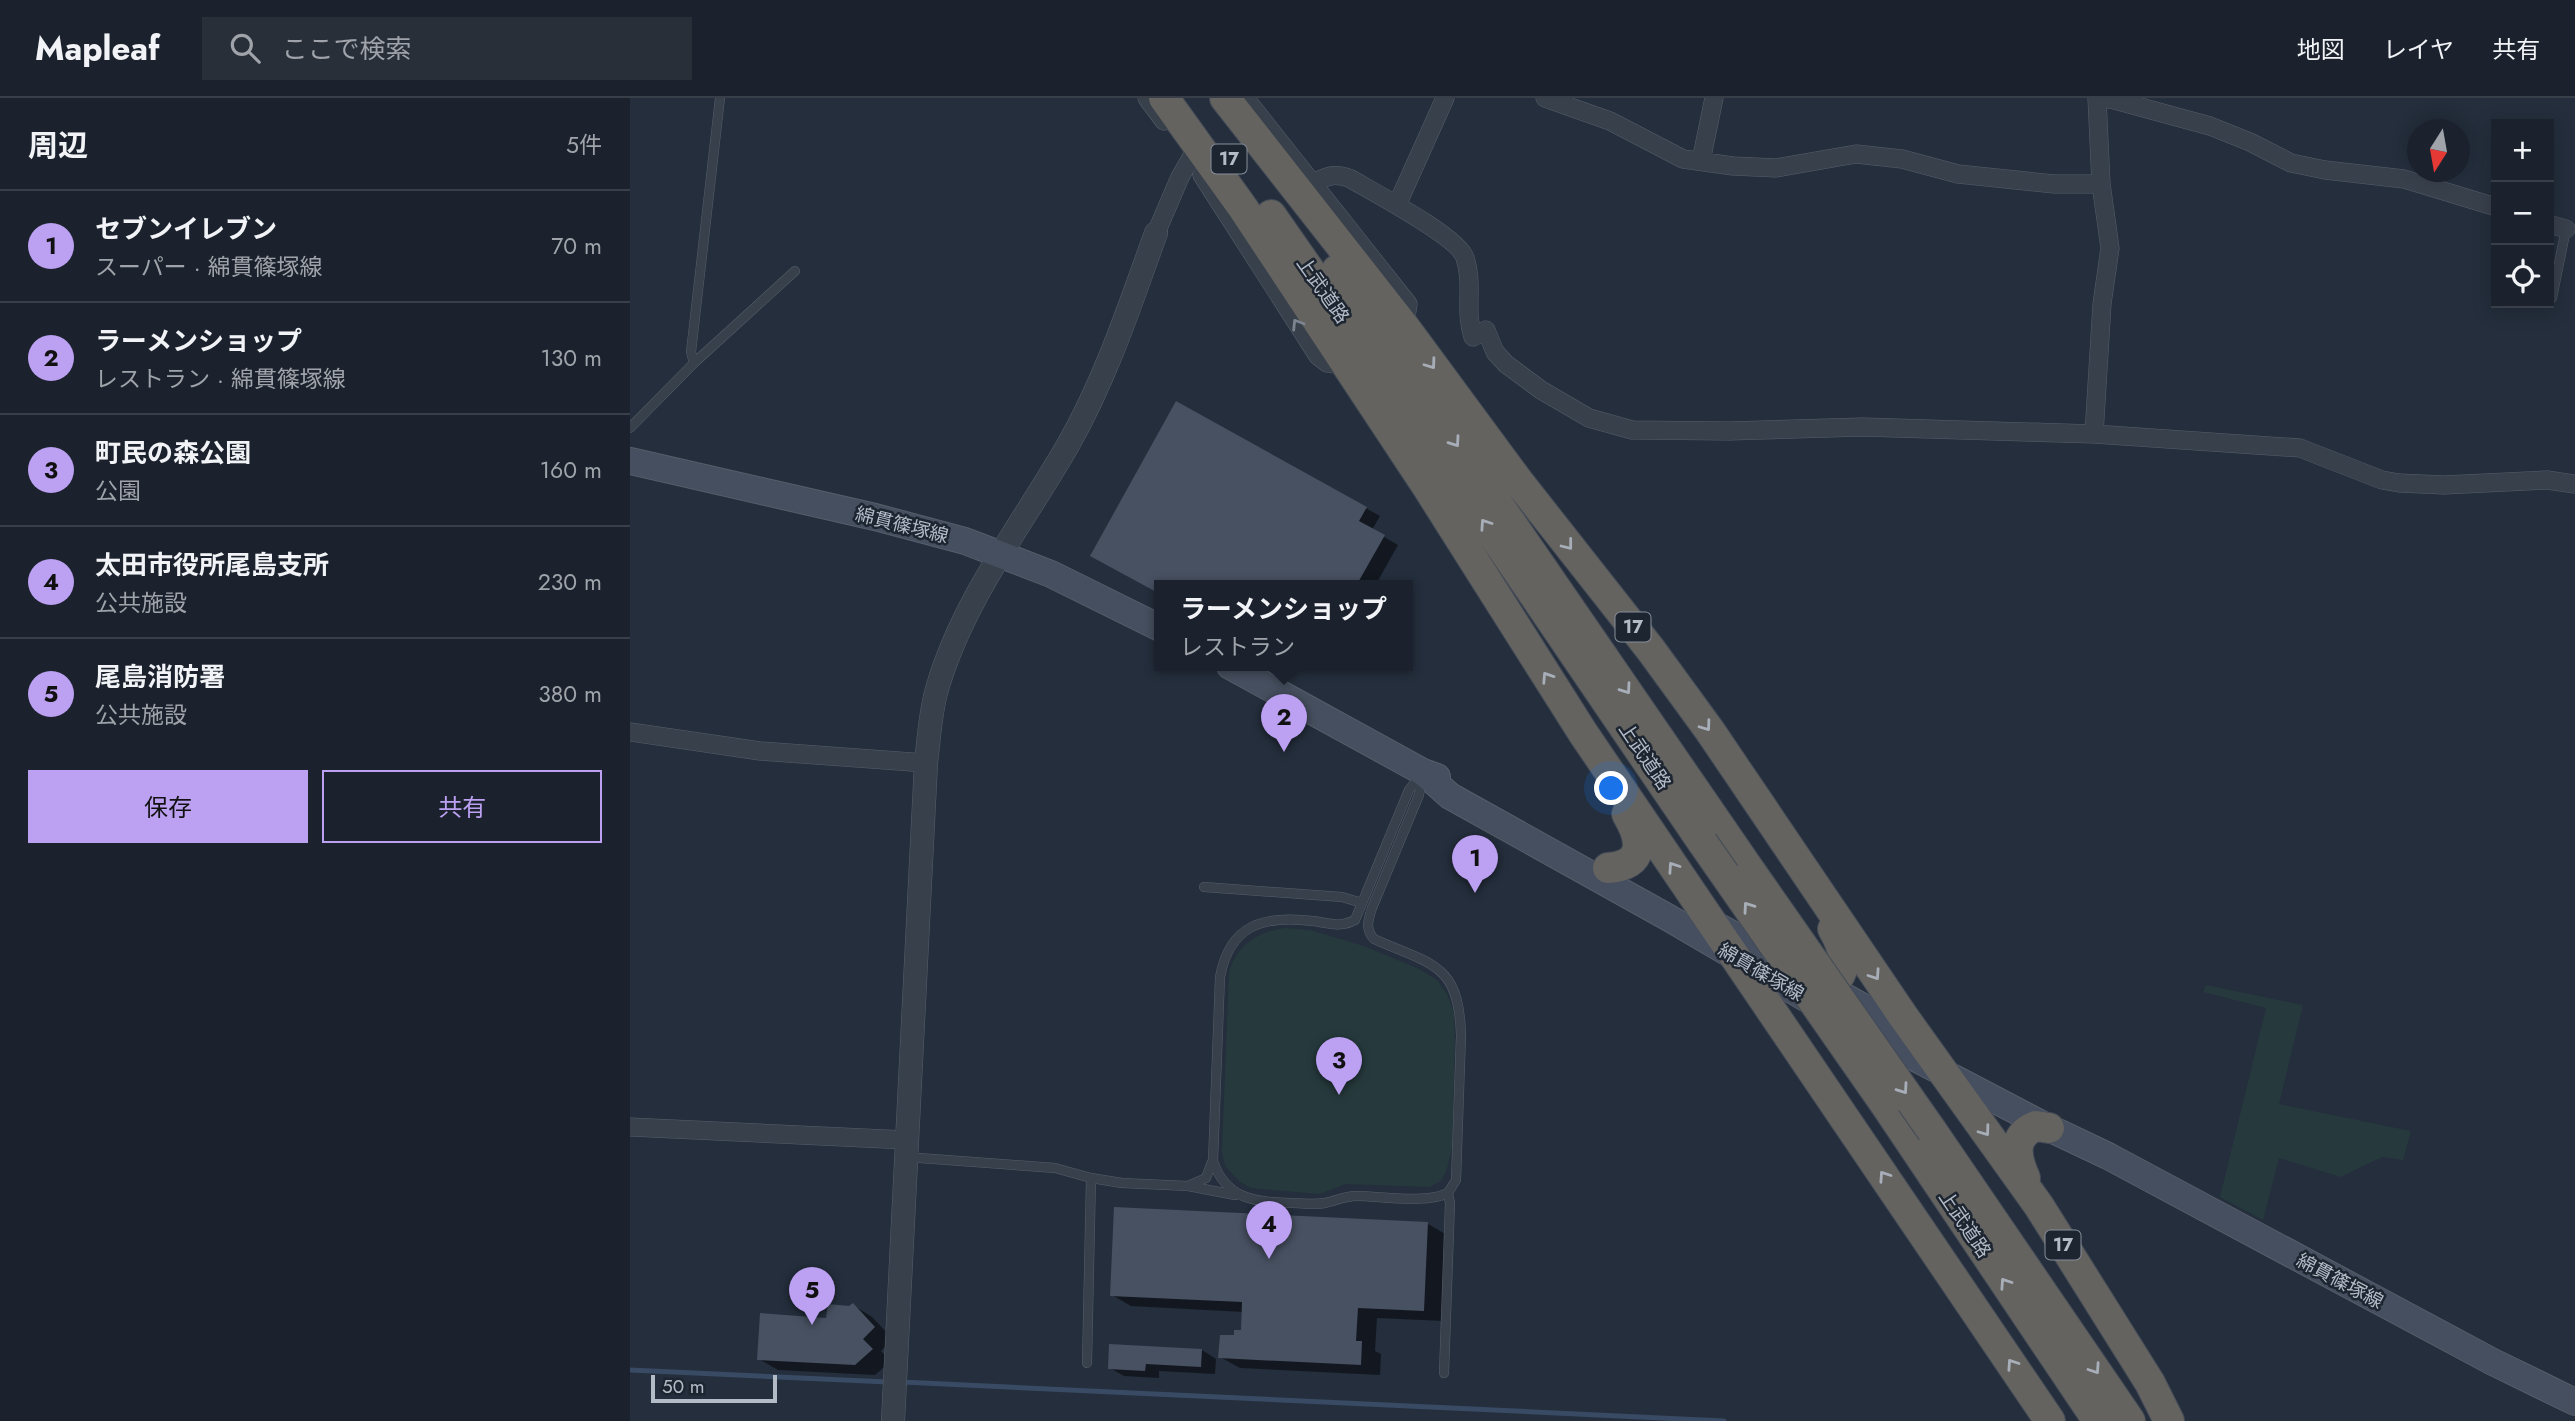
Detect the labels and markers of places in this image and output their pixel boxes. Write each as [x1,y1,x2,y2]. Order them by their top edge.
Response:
pin: 2 [1261,694,1307,752]
pin: 1 [1452,835,1498,893]
pin: 3 [1316,1037,1362,1095]
pin: 4 [1246,1201,1292,1259]
pin: 5 [789,1267,835,1325]

